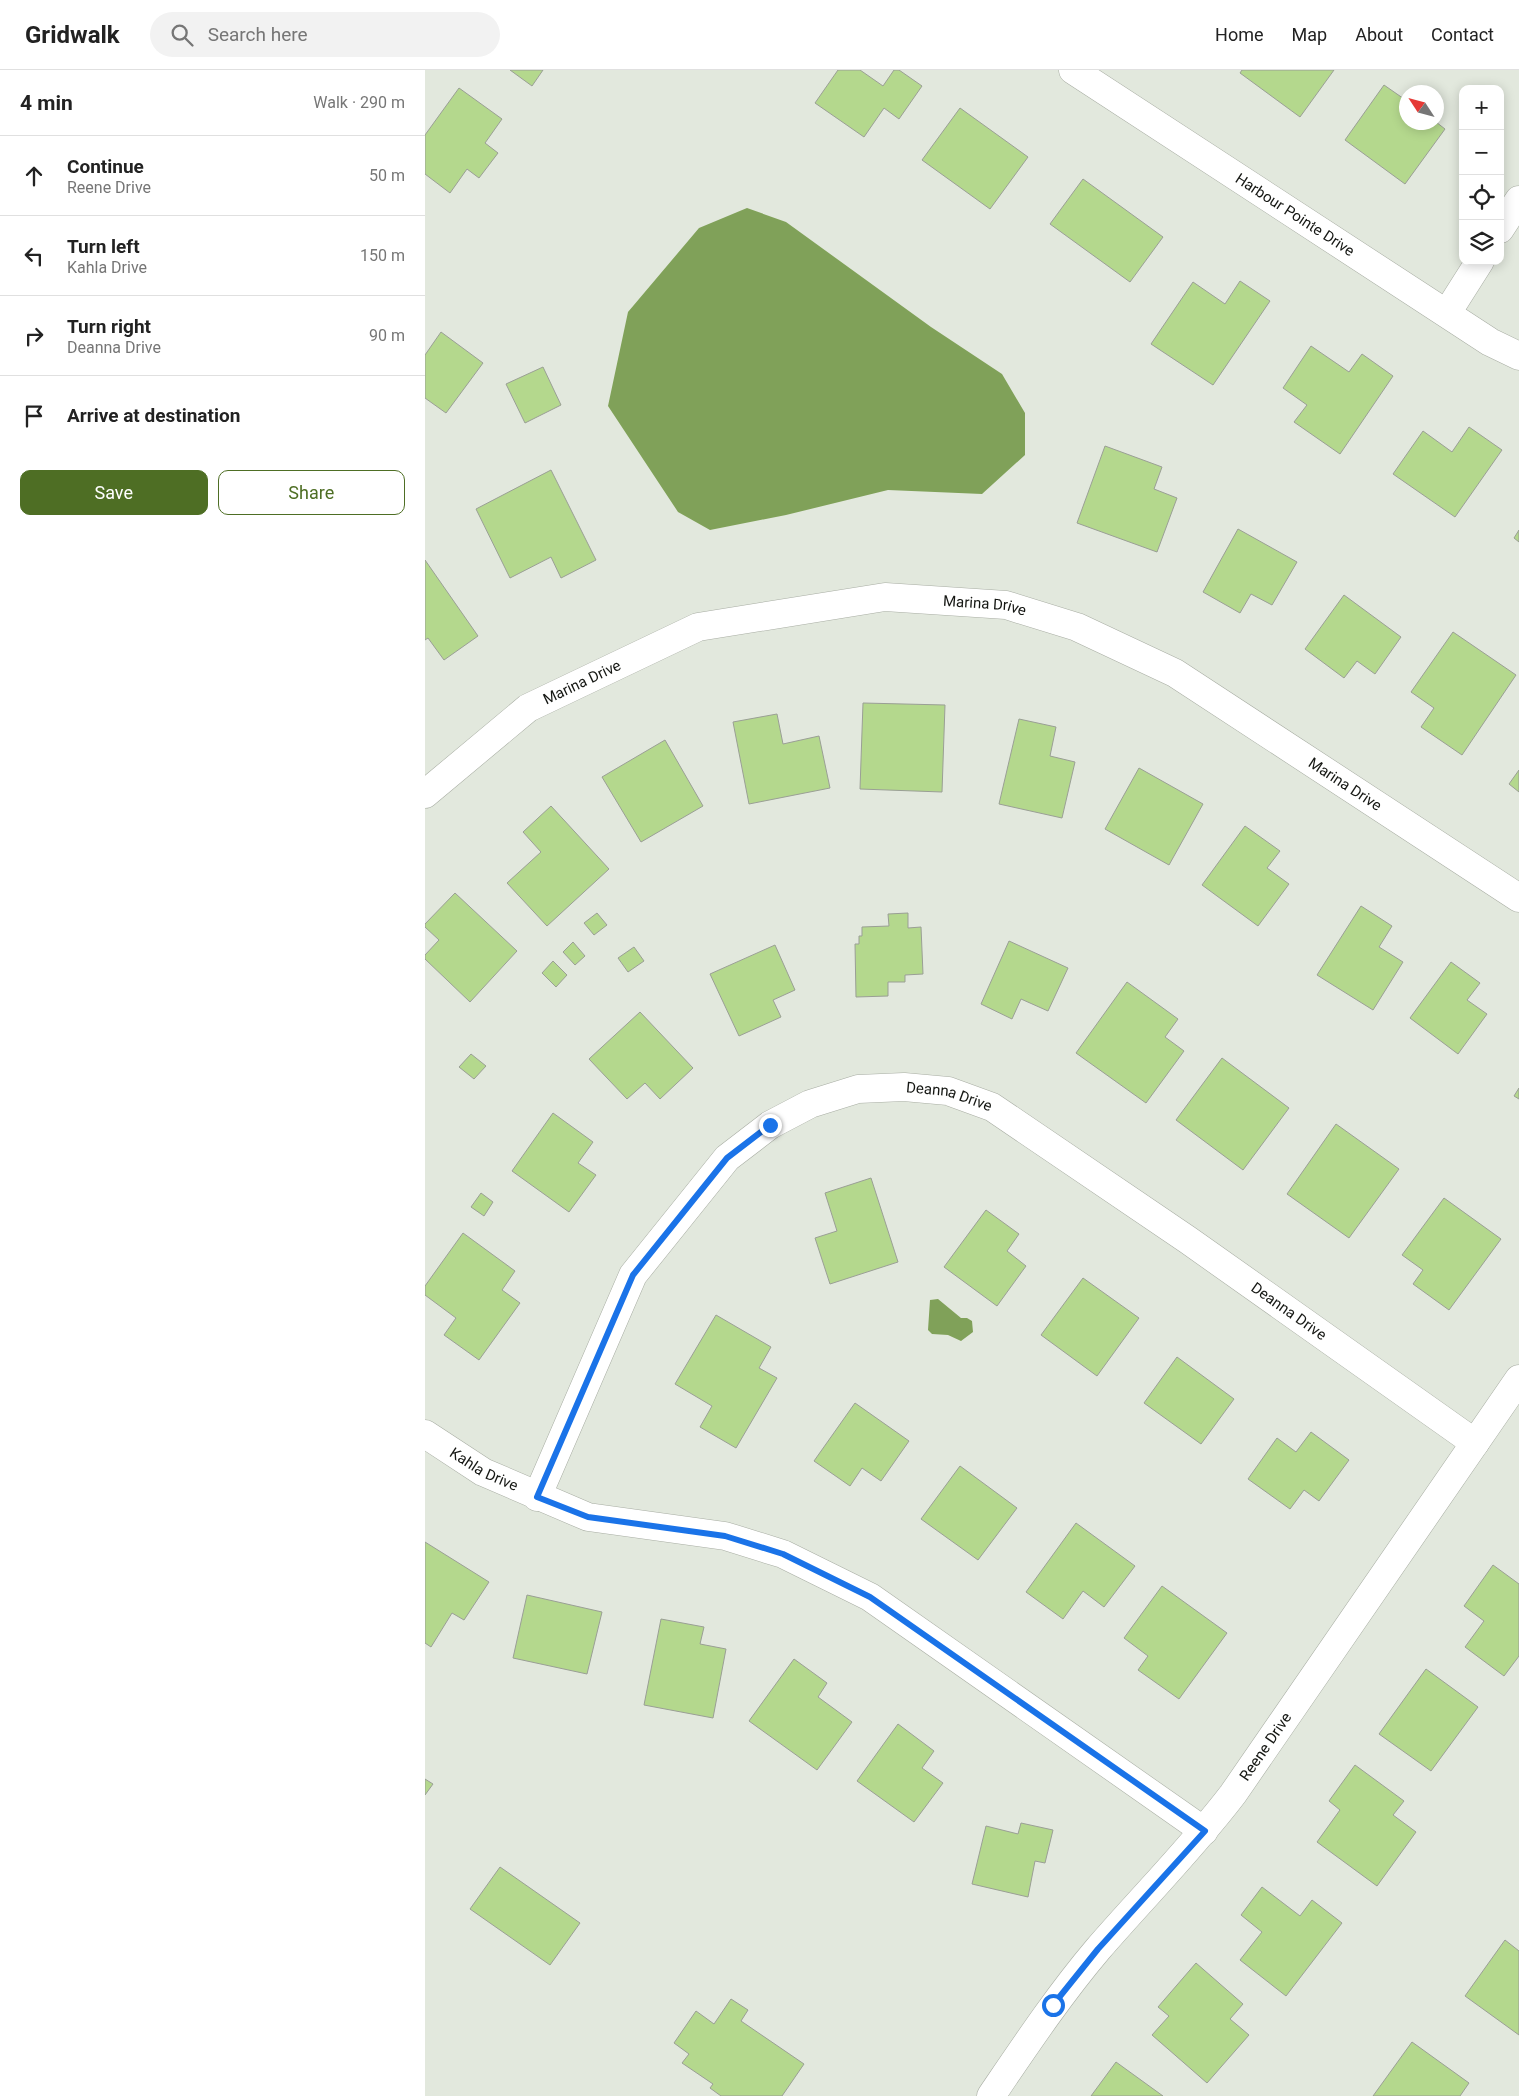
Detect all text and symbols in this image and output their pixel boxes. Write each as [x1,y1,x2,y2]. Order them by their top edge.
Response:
search box [150,12,500,57]
text: Gridwalk [25,21,120,49]
icon: search [168,21,196,49]
text: Search here [208,23,308,46]
text: Home [1215,24,1264,45]
text: Map [1292,24,1327,45]
text: About [1355,24,1403,45]
text: Contact [1431,24,1494,45]
north arrow [1399,85,1444,130]
map controls [1459,85,1504,265]
button: + [1459,85,1504,130]
text: 4 min [20,91,73,115]
text: Walk · 290 m [313,93,405,112]
button: − [1459,130,1504,175]
text: Continue [67,155,144,178]
icon: ahead [20,162,48,190]
text: 50 m [369,166,405,185]
street label: Harbour Pointe Drive [1232,169,1358,260]
button: locate [1459,175,1504,220]
text: Reene Drive [67,178,151,197]
button: layers [1459,220,1504,265]
text: Turn left [67,235,140,258]
icon: left [20,242,48,270]
text: 150 m [360,246,405,265]
text: Kahla Drive [67,258,147,277]
text: Turn right [67,315,151,338]
icon: right [20,322,48,350]
text: 90 m [369,326,405,345]
text: Deanna Drive [67,338,161,357]
icon: arrive [20,402,48,430]
text: Arrive at destination [67,404,240,427]
button: Save [20,470,208,515]
button: Share [218,470,405,515]
street label: Marina Drive [942,592,1029,620]
street label: Marina Drive [540,656,624,708]
street label: Marina Drive [1305,754,1385,815]
street label: Deanna Drive [905,1078,995,1115]
route end [759,1114,782,1137]
street label: Deanna Drive [1248,1278,1330,1344]
street label: Kahla Drive [446,1444,521,1495]
street label: Reene Drive [1236,1709,1295,1784]
route start [1042,1994,1065,2017]

